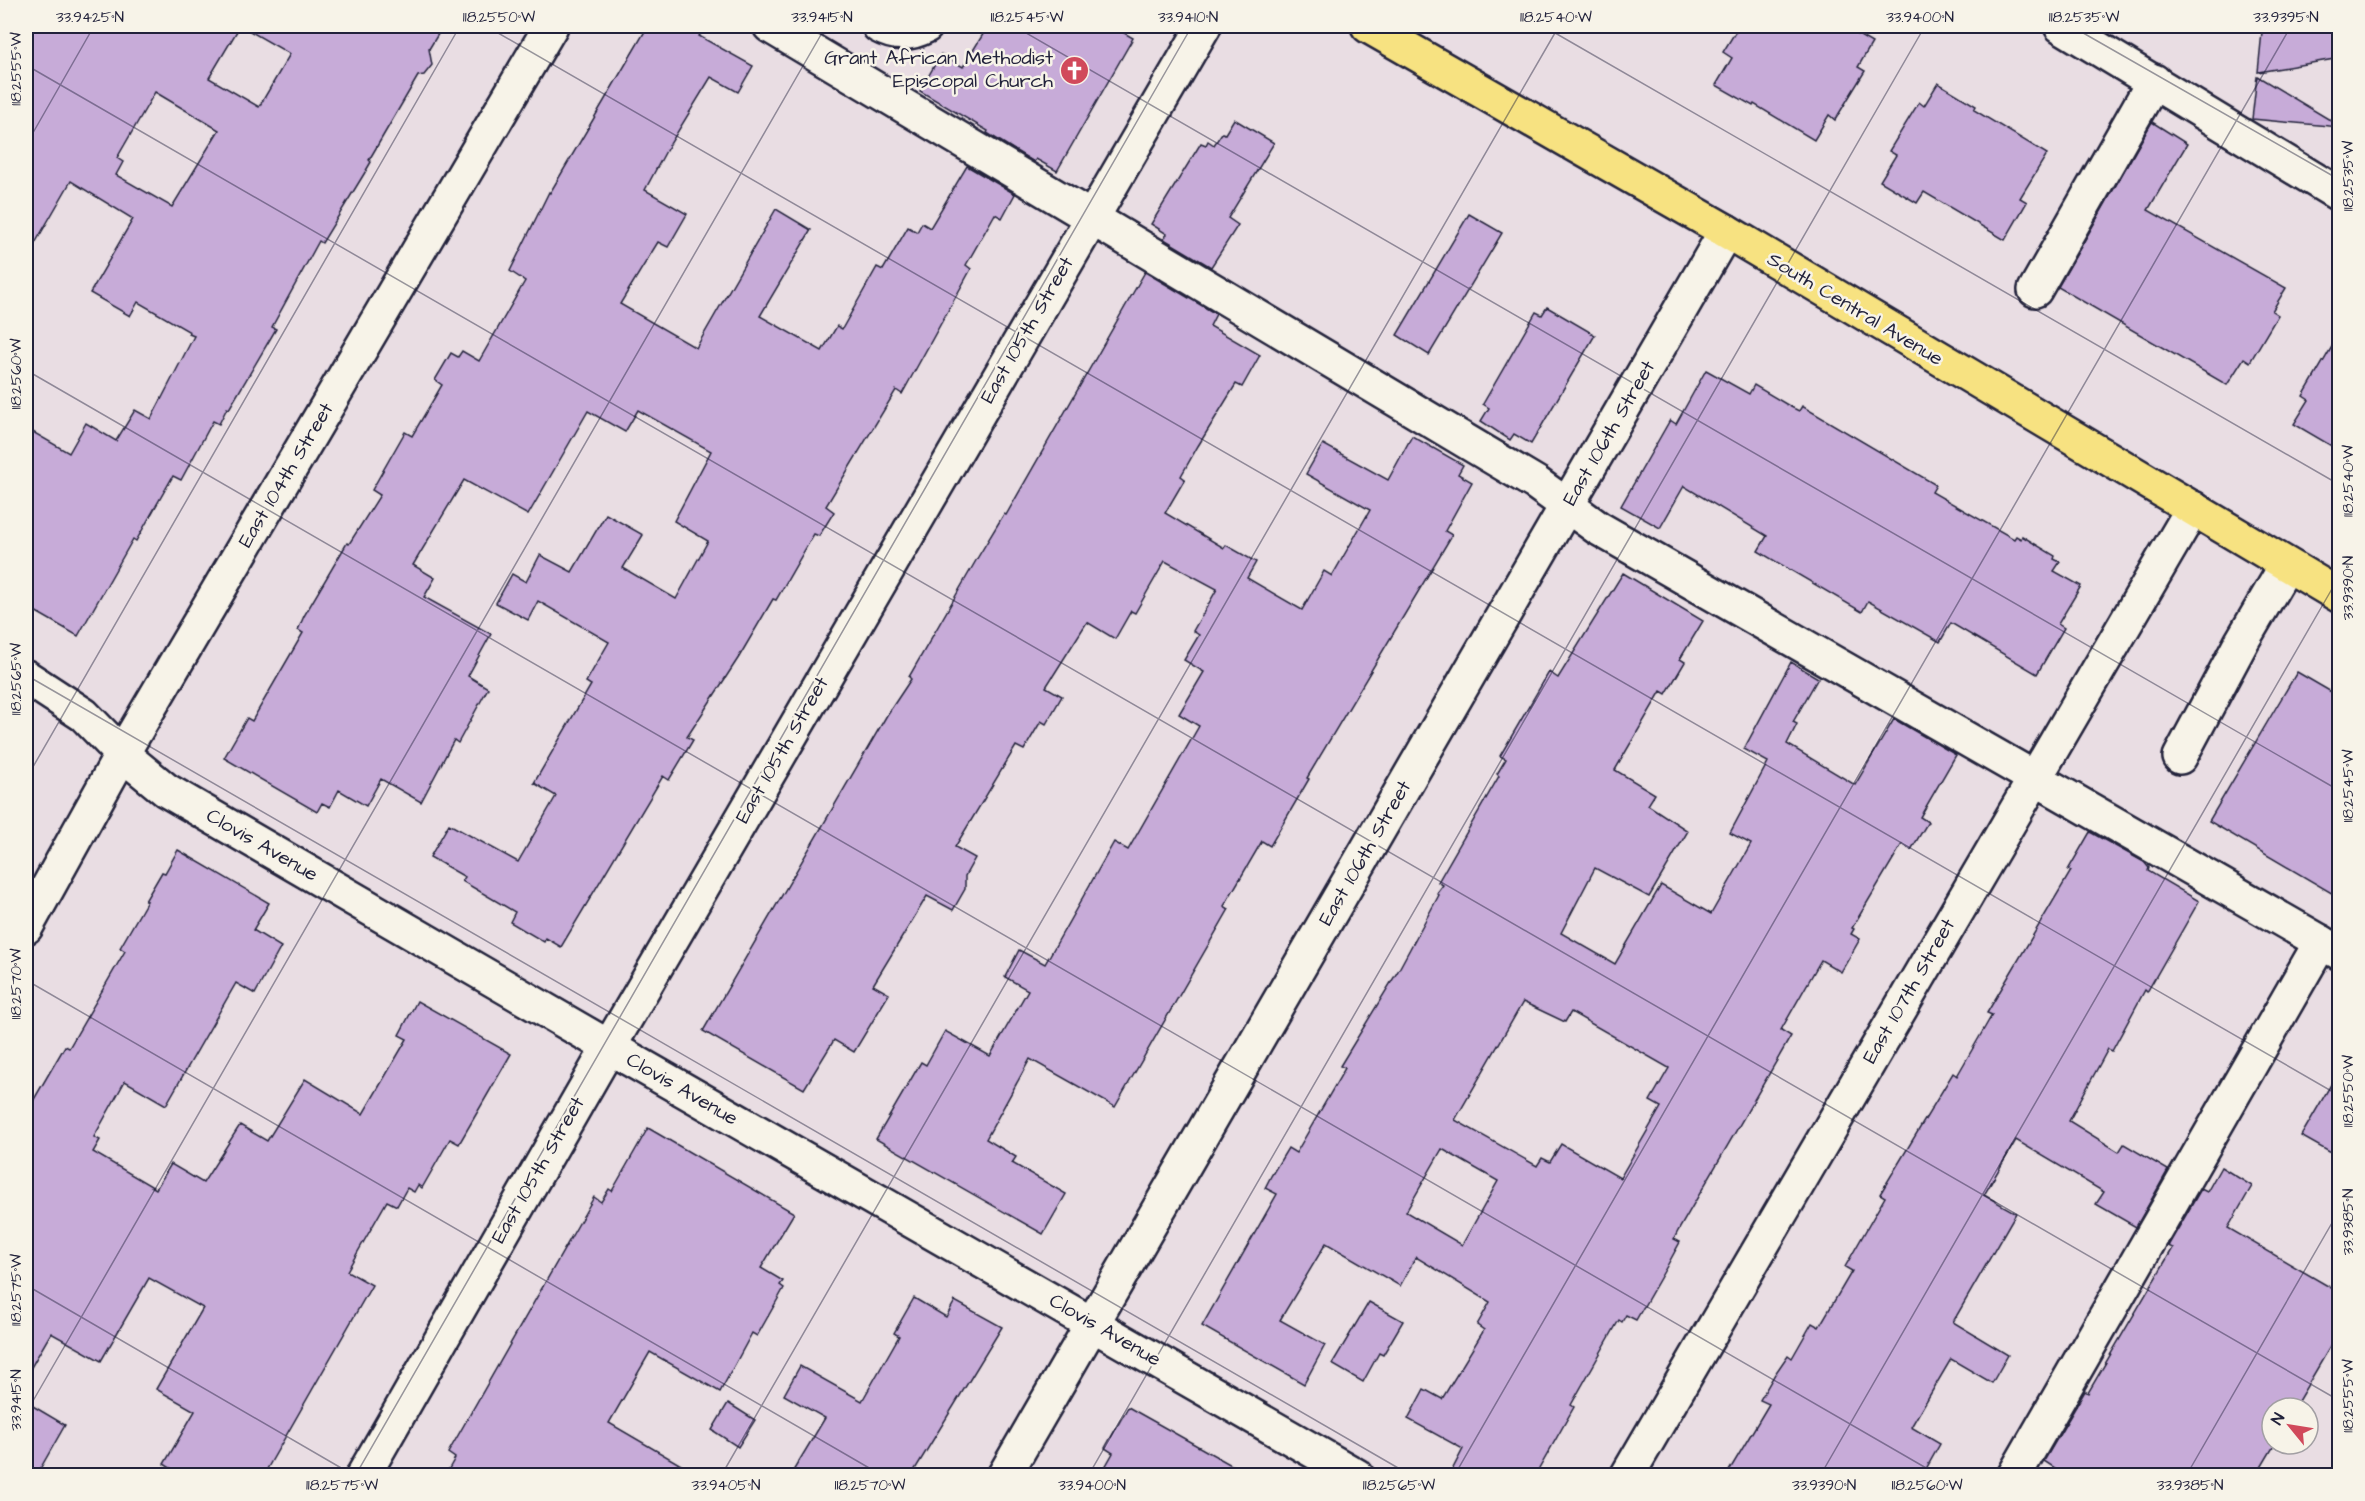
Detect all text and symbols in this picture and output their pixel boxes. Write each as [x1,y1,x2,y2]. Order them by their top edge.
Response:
text: 33.9425°N [56,7,124,28]
text: 118.2550°W [463,7,535,28]
text: 33.9415°N [791,7,853,28]
text: 118.2545°W [990,7,1064,28]
text: 33.9410°N [1158,7,1218,28]
text: 118.2540°W [1520,7,1592,28]
text: 33.9400°N [1886,7,1954,28]
text: 118.2535°W [2049,7,2119,28]
text: 33.9395°N [2253,7,2319,28]
text: 118.2555°W [6,32,27,106]
place label: Grant African Methodist Episcopal Church [824,44,1053,95]
church icon: Grant African Methodist Episcopal Church [1058,54,1090,86]
text: 118.2535°W [2338,141,2359,211]
street label: South Central Avenue [1762,245,1948,373]
street label: East 105th Street [974,251,1080,409]
text: 118.2560°W [6,338,27,410]
street label: East 106th Street [1556,355,1662,511]
street label: East 104th Street [232,397,340,553]
text: 118.2540°W [2338,445,2359,517]
text: 33.9390°N [2338,556,2359,620]
text: 118.2565°W [6,643,27,715]
street label: East 105th Street [729,671,835,829]
text: 118.2545°W [2338,749,2359,823]
street label: East 106th Street [1312,775,1418,931]
street label: Clovis Avenue [201,802,323,888]
street label: East 107th Street [1856,913,1962,1069]
text: 118.2570°W [6,949,27,1019]
street label: Clovis Avenue [621,1046,743,1132]
text: 118.2550°W [2338,1055,2359,1127]
street label: East 105th Street [485,1091,591,1249]
text: 33.9385°N [2338,1189,2359,1255]
text: 118.2575°W [6,1254,27,1326]
street label: Clovis Avenue [1044,1287,1166,1373]
text: 118.2555°W [2338,1359,2359,1433]
text: 33.9415°N [6,1369,27,1431]
north arrow [2260,1396,2320,1456]
text: N [2266,1409,2290,1429]
text: 118.2575°W [306,1475,378,1496]
text: 33.9405°N [692,1475,760,1496]
text: 118.2570°W [835,1475,905,1496]
text: 33.9400°N [1058,1475,1126,1496]
text: 118.2565°W [1363,1475,1435,1496]
text: 33.9390°N [1792,1475,1856,1496]
text: 118.2560°W [1891,1475,1963,1496]
text: 33.9385°N [2157,1475,2223,1496]

